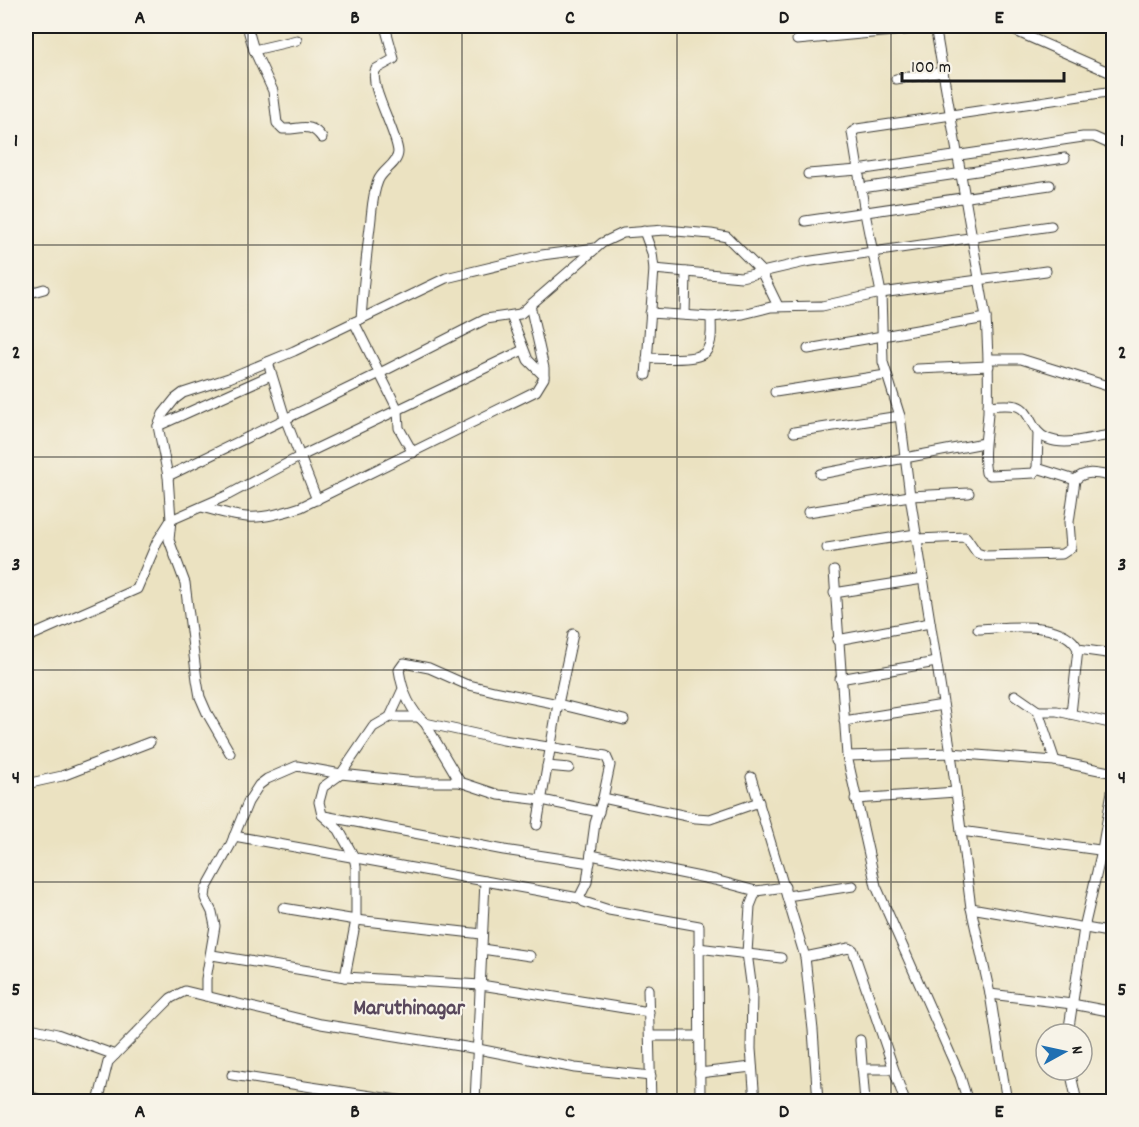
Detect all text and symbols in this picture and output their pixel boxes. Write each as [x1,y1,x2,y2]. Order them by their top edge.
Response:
text: A [135,5,146,33]
text: B [350,5,360,33]
text: C [565,5,575,33]
text: D [779,5,790,33]
text: E [994,5,1004,33]
scale bar [902,45,1064,83]
text: 100 m [911,56,951,81]
text: 1 [14,128,18,156]
text: 1 [1120,128,1124,156]
text: 2 [12,340,20,368]
text: 2 [1118,340,1126,368]
text: 3 [12,552,20,580]
text: 3 [1118,552,1126,580]
text: 4 [12,765,20,793]
text: 4 [1118,765,1126,793]
text: 5 [11,977,21,1005]
text: 5 [1117,977,1127,1005]
district label: Maruthinagar [353,994,466,1025]
north arrow [1034,1022,1094,1082]
text: N [1064,1045,1088,1056]
text: A [135,1099,146,1127]
text: B [350,1099,360,1127]
text: C [565,1099,575,1127]
text: D [779,1099,790,1127]
text: E [994,1099,1004,1127]

